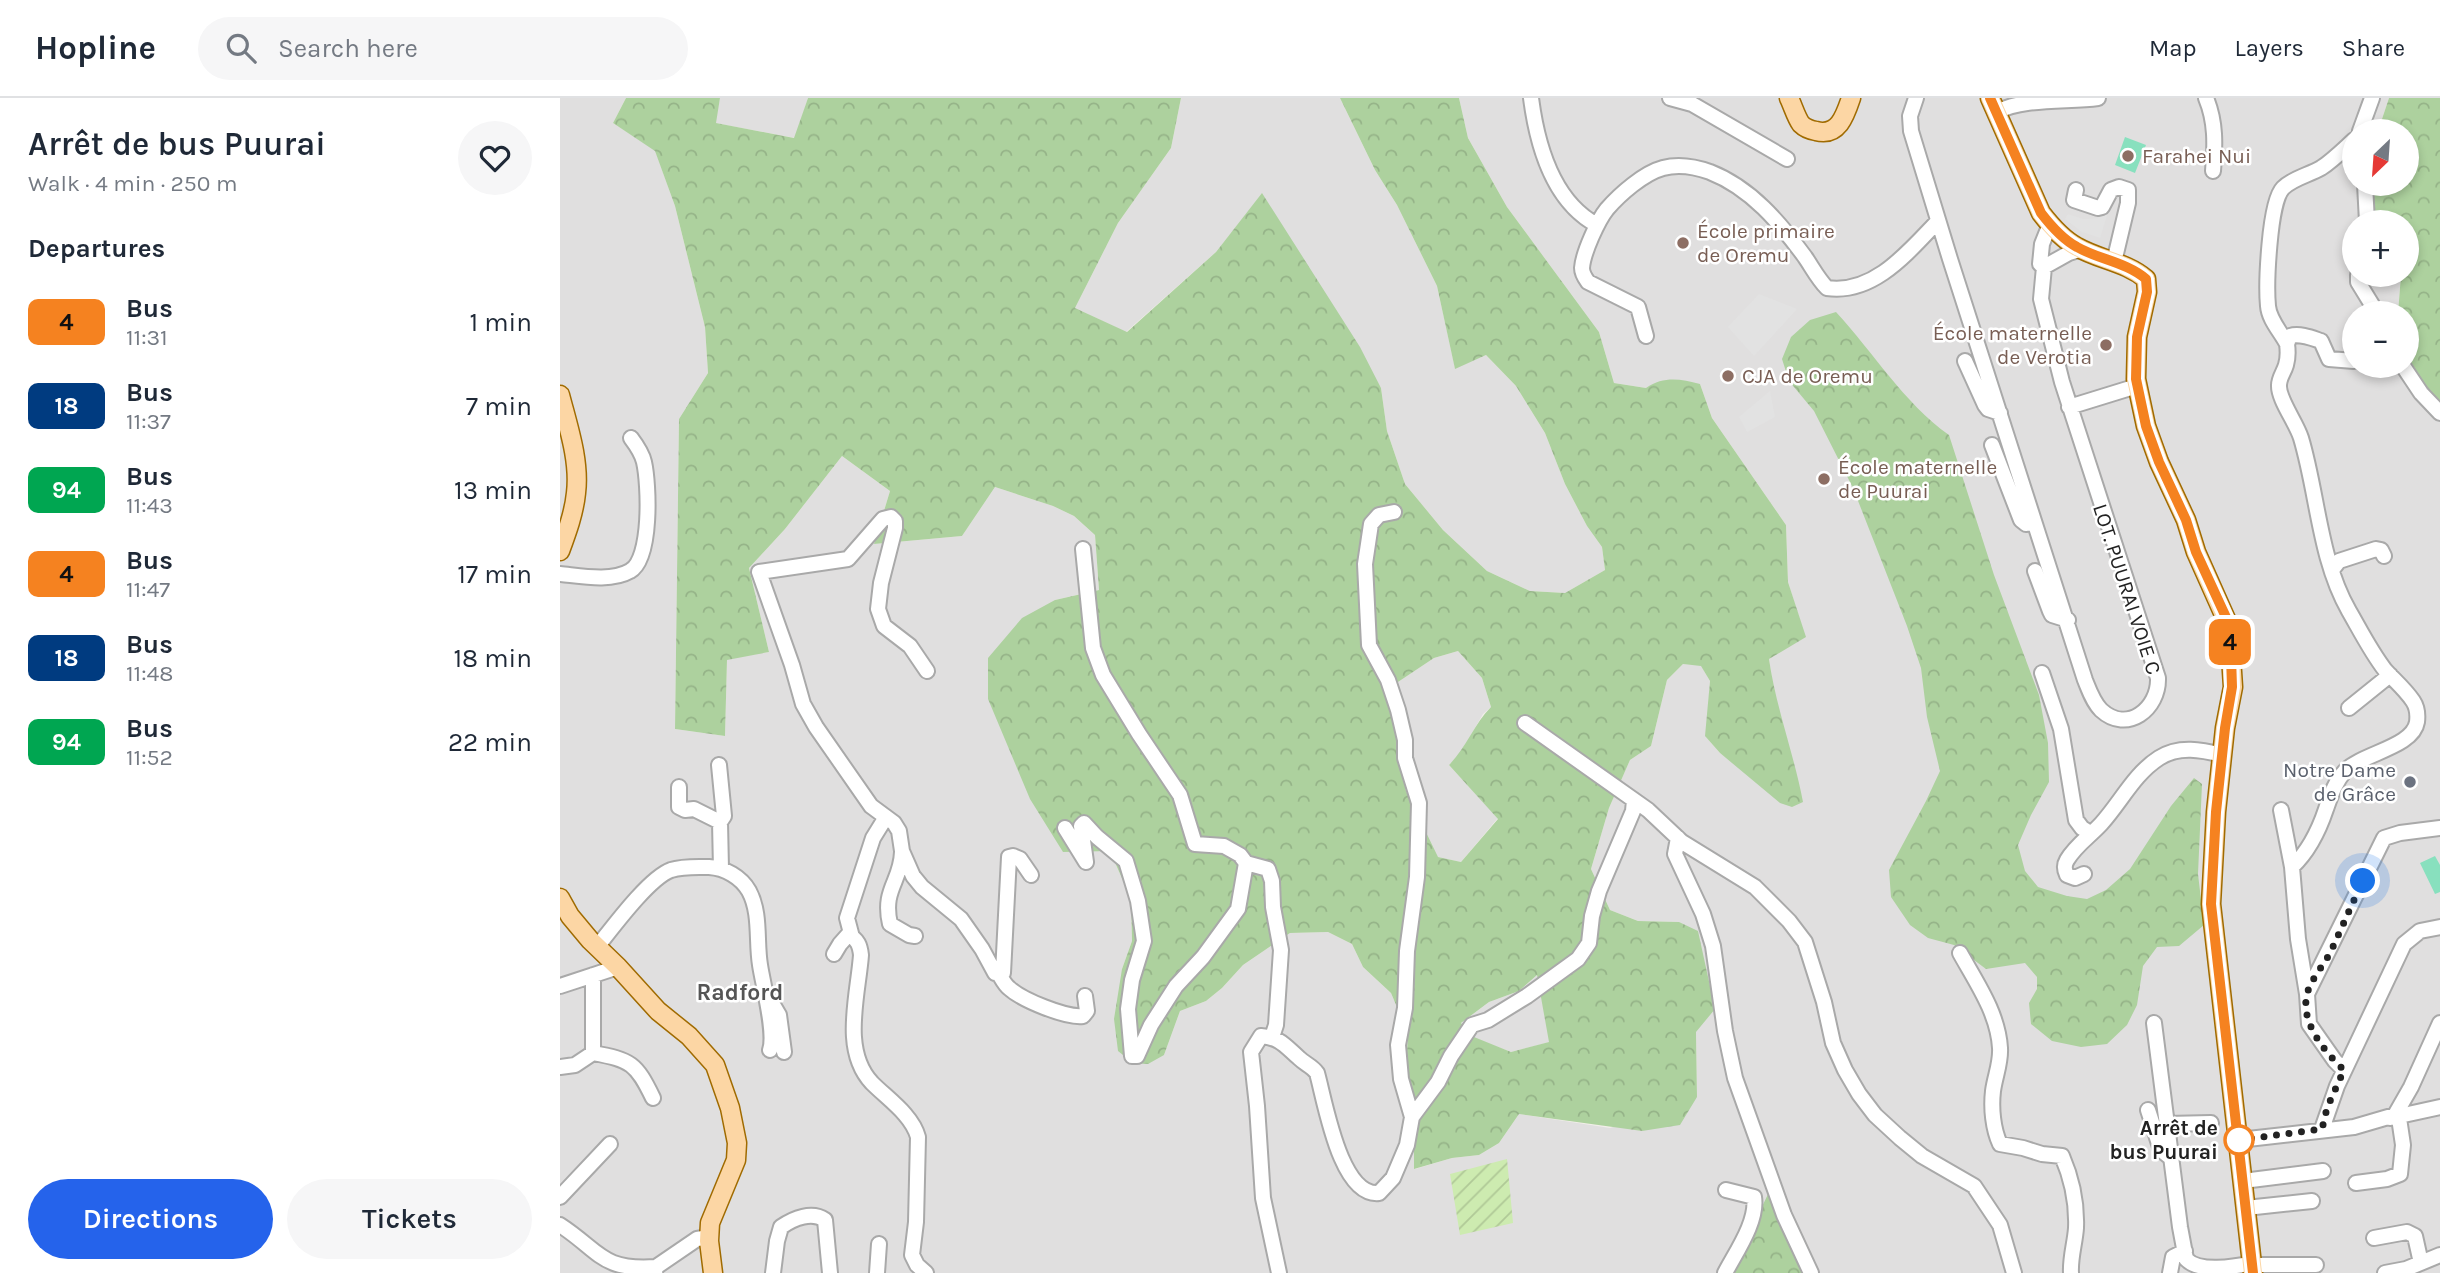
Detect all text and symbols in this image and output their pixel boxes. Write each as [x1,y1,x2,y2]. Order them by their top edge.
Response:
search box [198,17,688,80]
text: Hopline [35,29,156,67]
icon: search [222,29,260,67]
text: Search here [278,33,418,64]
text: Map [2149,34,2197,62]
text: Layers [2235,34,2304,62]
text: Share [2342,34,2405,62]
north arrow [2342,119,2418,196]
map controls [2342,119,2419,378]
button: heart [458,121,532,195]
text: Arrêt de bus Puurai [28,125,326,163]
place label: Farahei Nui [2142,144,2251,168]
marker: Farahei Nui [2120,148,2136,164]
text: Walk · 4 min · 250 m [28,170,237,197]
button: + [2342,210,2419,287]
place label: École primaire de Oremu [1697,219,1835,267]
text: Departures [28,233,165,264]
marker: École primaire de Oremu [1675,235,1691,251]
text: Bus [126,293,173,324]
button: − [2342,301,2419,378]
text: 1 min [469,307,532,338]
text: 4 [59,308,74,336]
place label: École maternelle de Verotia [1933,321,2092,369]
text: 11:31 [126,324,168,351]
marker: École maternelle de Verotia [2098,337,2114,353]
place label: CJA de Oremu [1742,364,1873,388]
marker: CJA de Oremu [1720,368,1736,384]
text: Bus [126,377,173,408]
text: 7 min [466,391,532,422]
text: 18 [54,392,79,420]
text: 11:37 [126,408,171,435]
place label: École maternelle de Puurai [1838,455,1997,503]
text: Bus [126,461,173,492]
marker: École maternelle de Puurai [1816,471,1832,487]
text: 13 min [454,475,532,506]
text: 94 [52,476,81,504]
text: 11:43 [126,492,173,519]
street label: LOT. PUURAI VOIE C [2088,501,2166,677]
text: Bus [126,545,173,576]
text: 17 min [457,559,532,590]
text: 4 [59,560,74,588]
text: 11:47 [126,576,170,603]
line badge: 4 [2207,619,2253,665]
text: 4 [2223,628,2237,656]
text: Bus [126,629,173,660]
text: 18 min [453,643,532,674]
text: 18 [54,644,79,672]
text: 11:48 [126,660,173,687]
text: Bus [126,713,173,744]
text: 22 min [448,727,532,758]
text: 94 [52,728,81,756]
text: 11:52 [126,744,173,771]
place label: Notre Dame de Grâce [2283,758,2396,806]
marker: Notre Dame de Grâce [2402,774,2418,790]
your location [2345,863,2380,898]
district label: Radford [697,979,784,1006]
place label: Arrêt de bus Puurai [2110,1116,2218,1164]
marker: Arrêt de bus Puurai [2224,1125,2254,1155]
button: Directions [28,1179,273,1259]
button: Tickets [287,1179,532,1259]

